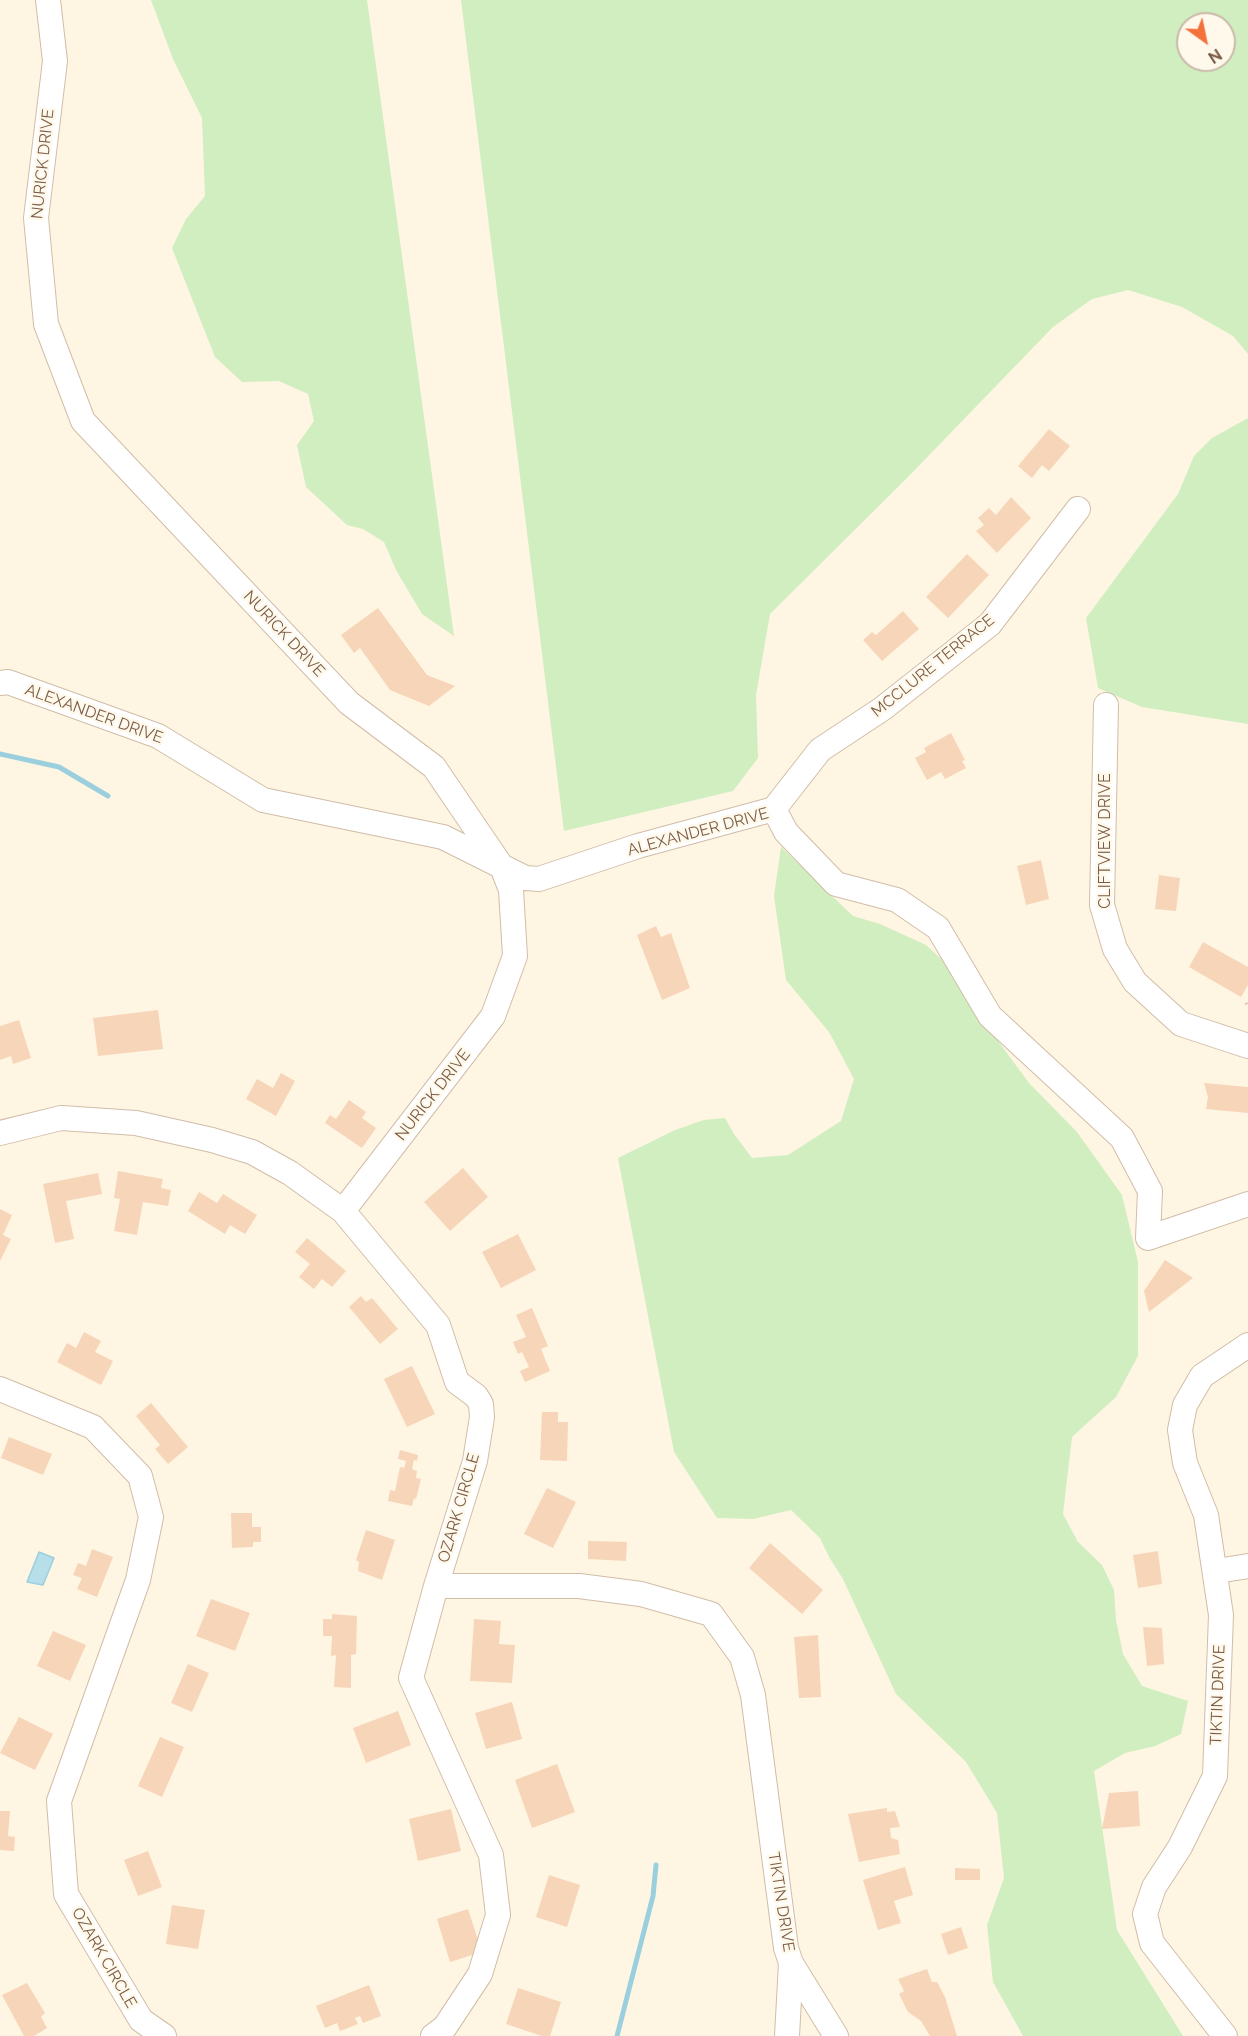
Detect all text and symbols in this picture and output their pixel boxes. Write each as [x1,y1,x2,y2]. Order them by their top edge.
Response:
north arrow [1176,12,1236,72]
text: N [1205,45,1225,67]
street label: NURICK DRIVE [28,108,58,220]
street label: NURICK DRIVE [239,587,329,681]
street label: MCCLURE TERRACE [868,611,998,721]
street label: ALEXANDER DRIVE [22,680,166,748]
street label: CLIFTVIEW DRIVE [1095,773,1115,909]
street label: ALEXANDER DRIVE [625,804,771,860]
street label: NURICK DRIVE [391,1045,475,1145]
street label: OZARK CIRCLE [434,1451,484,1565]
street label: TIKTIN DRIVE [1207,1644,1229,1746]
street label: TIKTIN DRIVE [764,1851,798,1953]
street label: OZARK CIRCLE [67,1904,141,2012]

